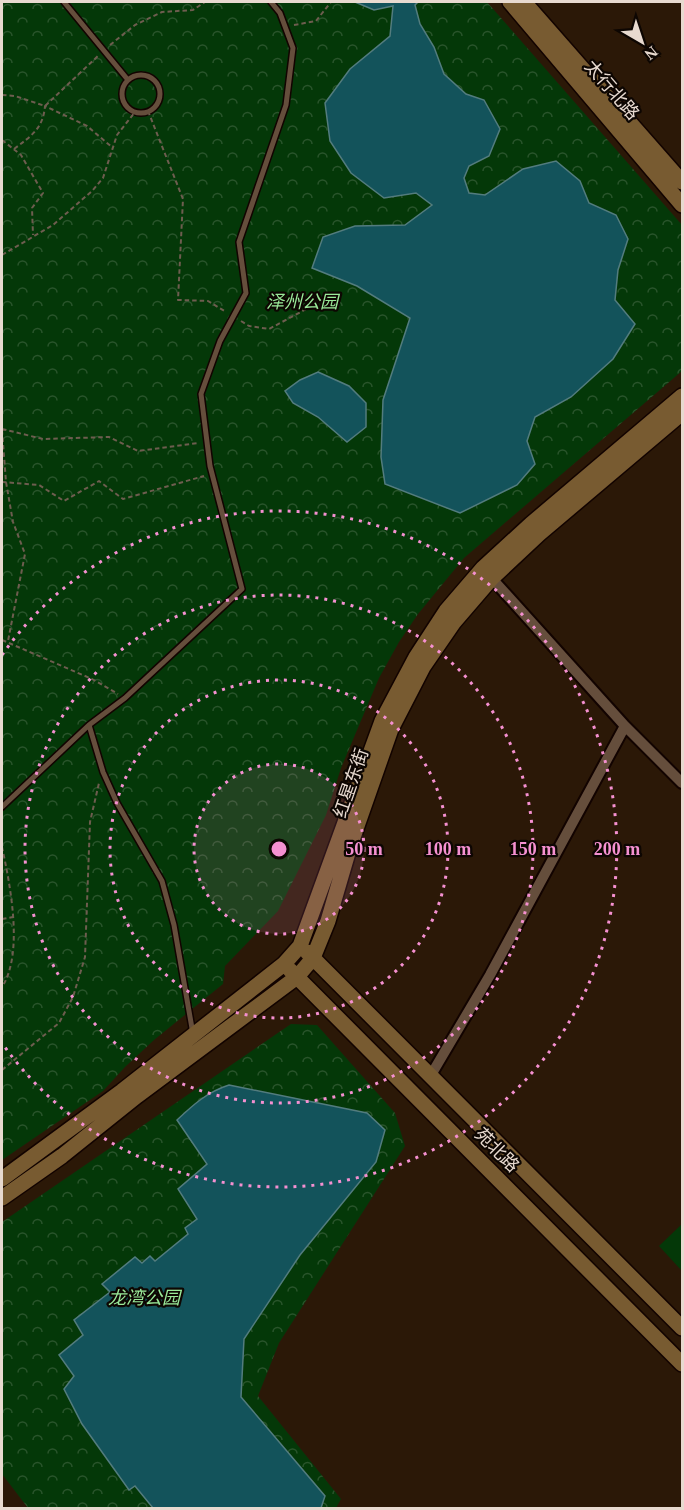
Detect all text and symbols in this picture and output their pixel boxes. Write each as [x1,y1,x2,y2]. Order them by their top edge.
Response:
north arrow [612,12,672,72]
text: N [641,43,661,64]
street label: 太行北路 [581,56,643,124]
park label: 泽州公园 [266,292,341,312]
street label: 红星东街 [330,746,372,820]
centre of rings [269,839,289,859]
text: 50 m [345,839,383,859]
text: 100 m [425,839,471,859]
text: 150 m [510,839,556,859]
text: 200 m [594,839,640,859]
street label: 苑北路 [471,1124,523,1176]
park label: 龙湾公园 [108,1288,183,1308]

